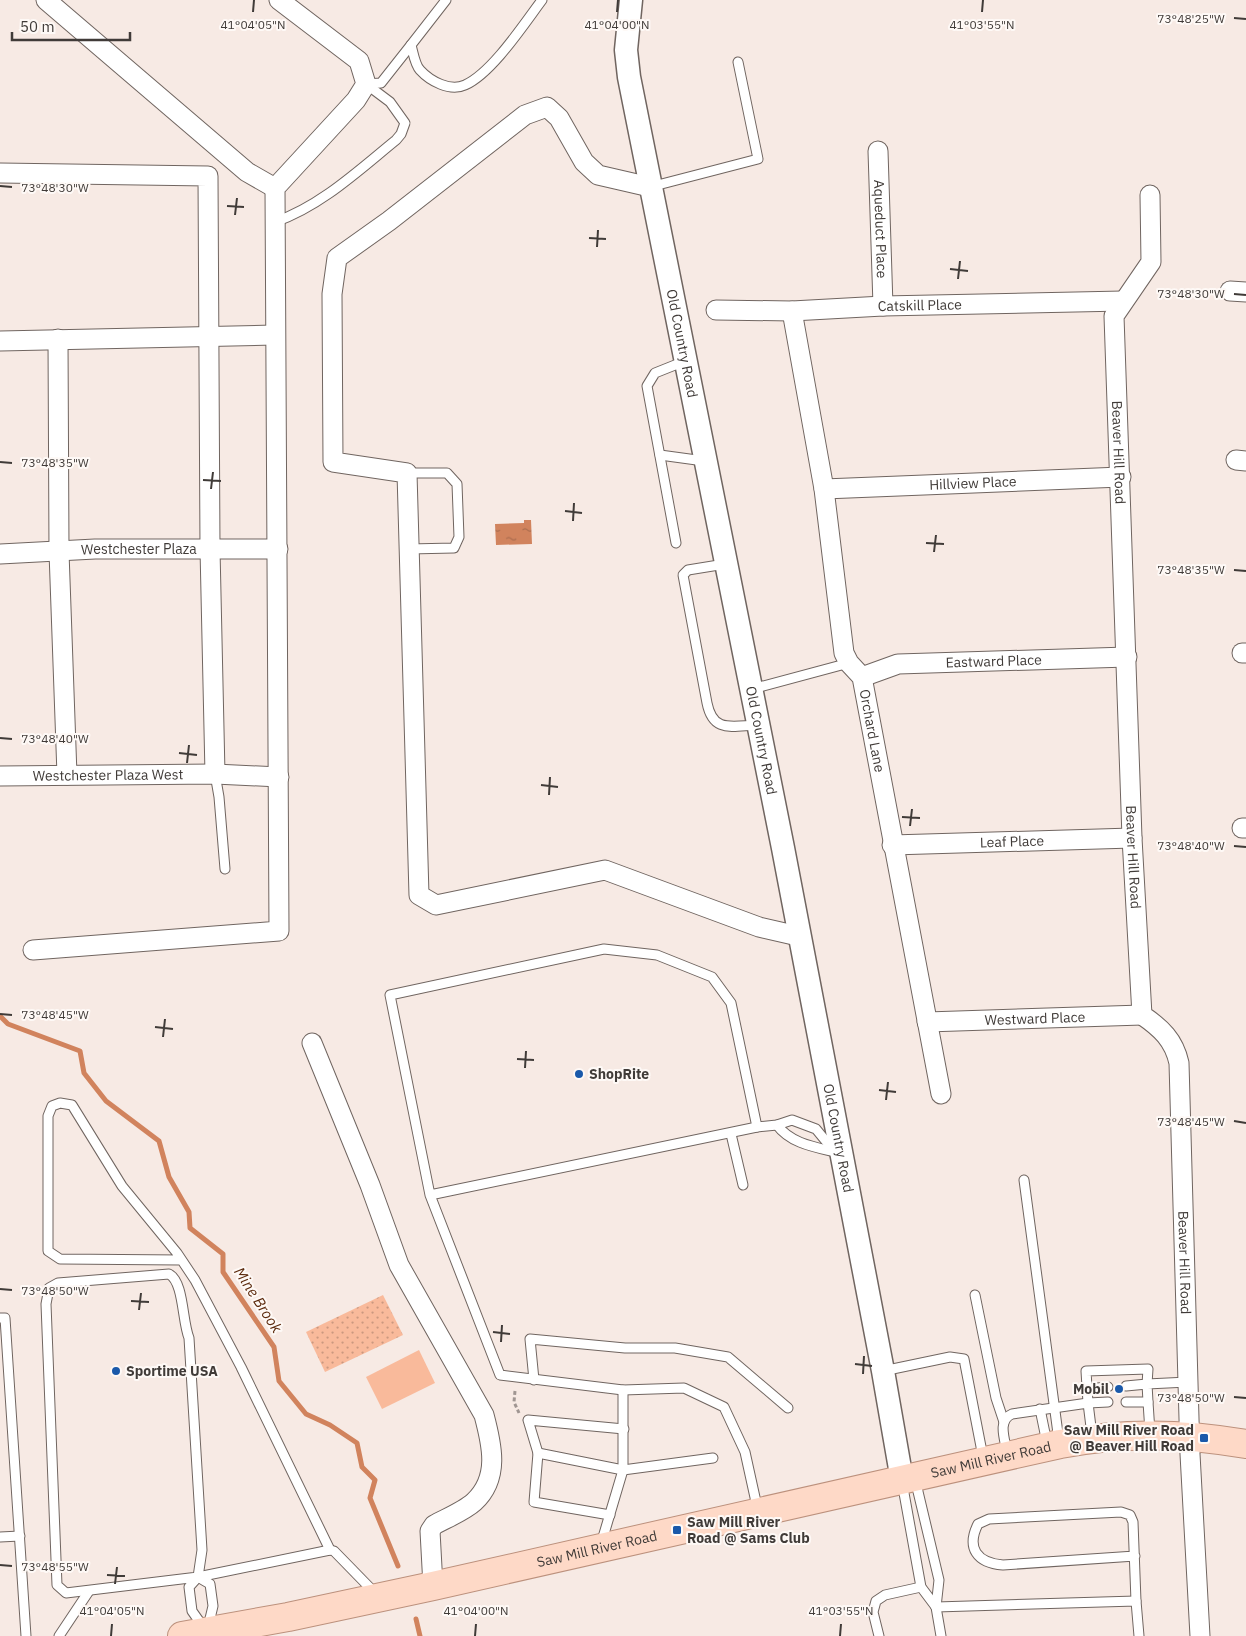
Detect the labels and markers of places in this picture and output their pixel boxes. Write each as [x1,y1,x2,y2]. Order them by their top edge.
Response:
place label: ShopRite [589,1065,649,1083]
marker: ShopRite [573,1068,585,1080]
place label: Sportime USA [126,1362,218,1380]
marker: Sportime USA [110,1365,122,1377]
place label: Mobil [1073,1380,1109,1398]
marker: Mobil [1113,1383,1125,1395]
place label: Saw Mill River Road @ Beaver Hill Road [1064,1421,1194,1455]
marker: Saw Mill River Road @ Beaver Hill Road [1198,1432,1210,1444]
place label: Saw Mill River Road @ Sams Club [687,1513,810,1547]
marker: Saw Mill River Road @ Sams Club [671,1524,683,1536]

